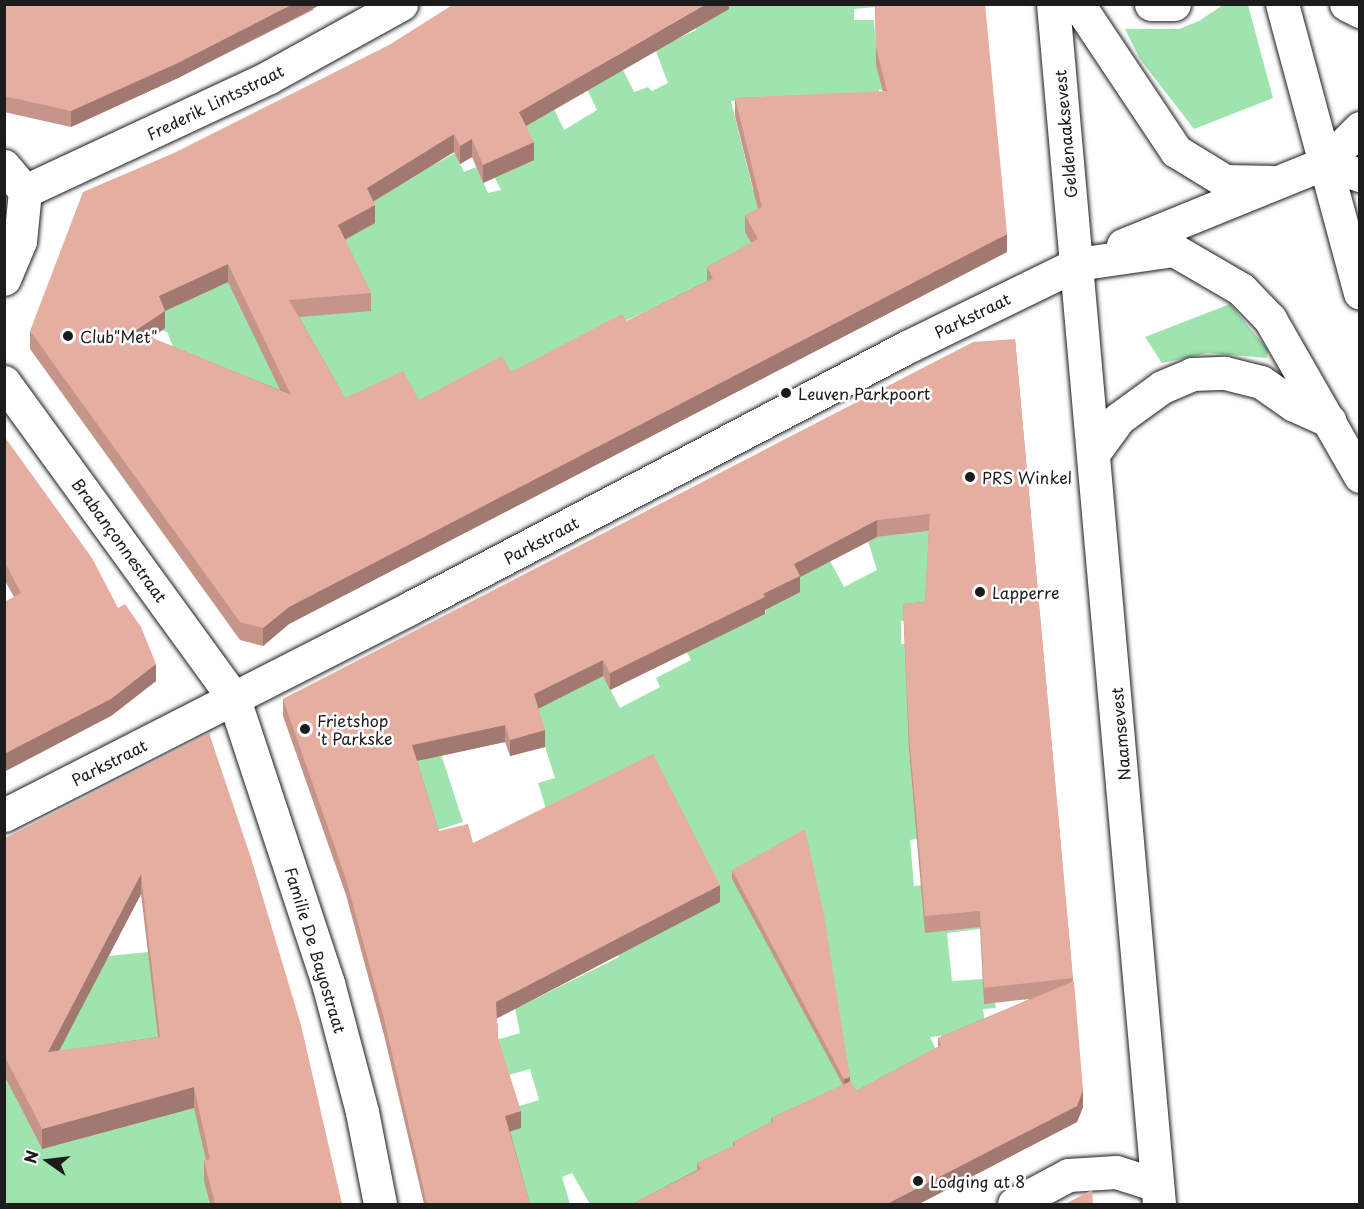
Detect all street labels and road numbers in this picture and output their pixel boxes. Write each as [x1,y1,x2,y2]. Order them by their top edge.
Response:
street label: Frederik Lintsstraat [143,60,287,144]
street label: Geldenaaksevest [1050,69,1080,199]
street label: Parkstraat [931,288,1013,342]
street label: Brabançonnestraat [69,474,171,606]
street label: Parkstraat [500,512,582,568]
street label: Naamsevest [1106,687,1134,781]
street label: Parkstraat [68,735,150,789]
street label: Familie De Bayostraat [282,865,350,1035]

